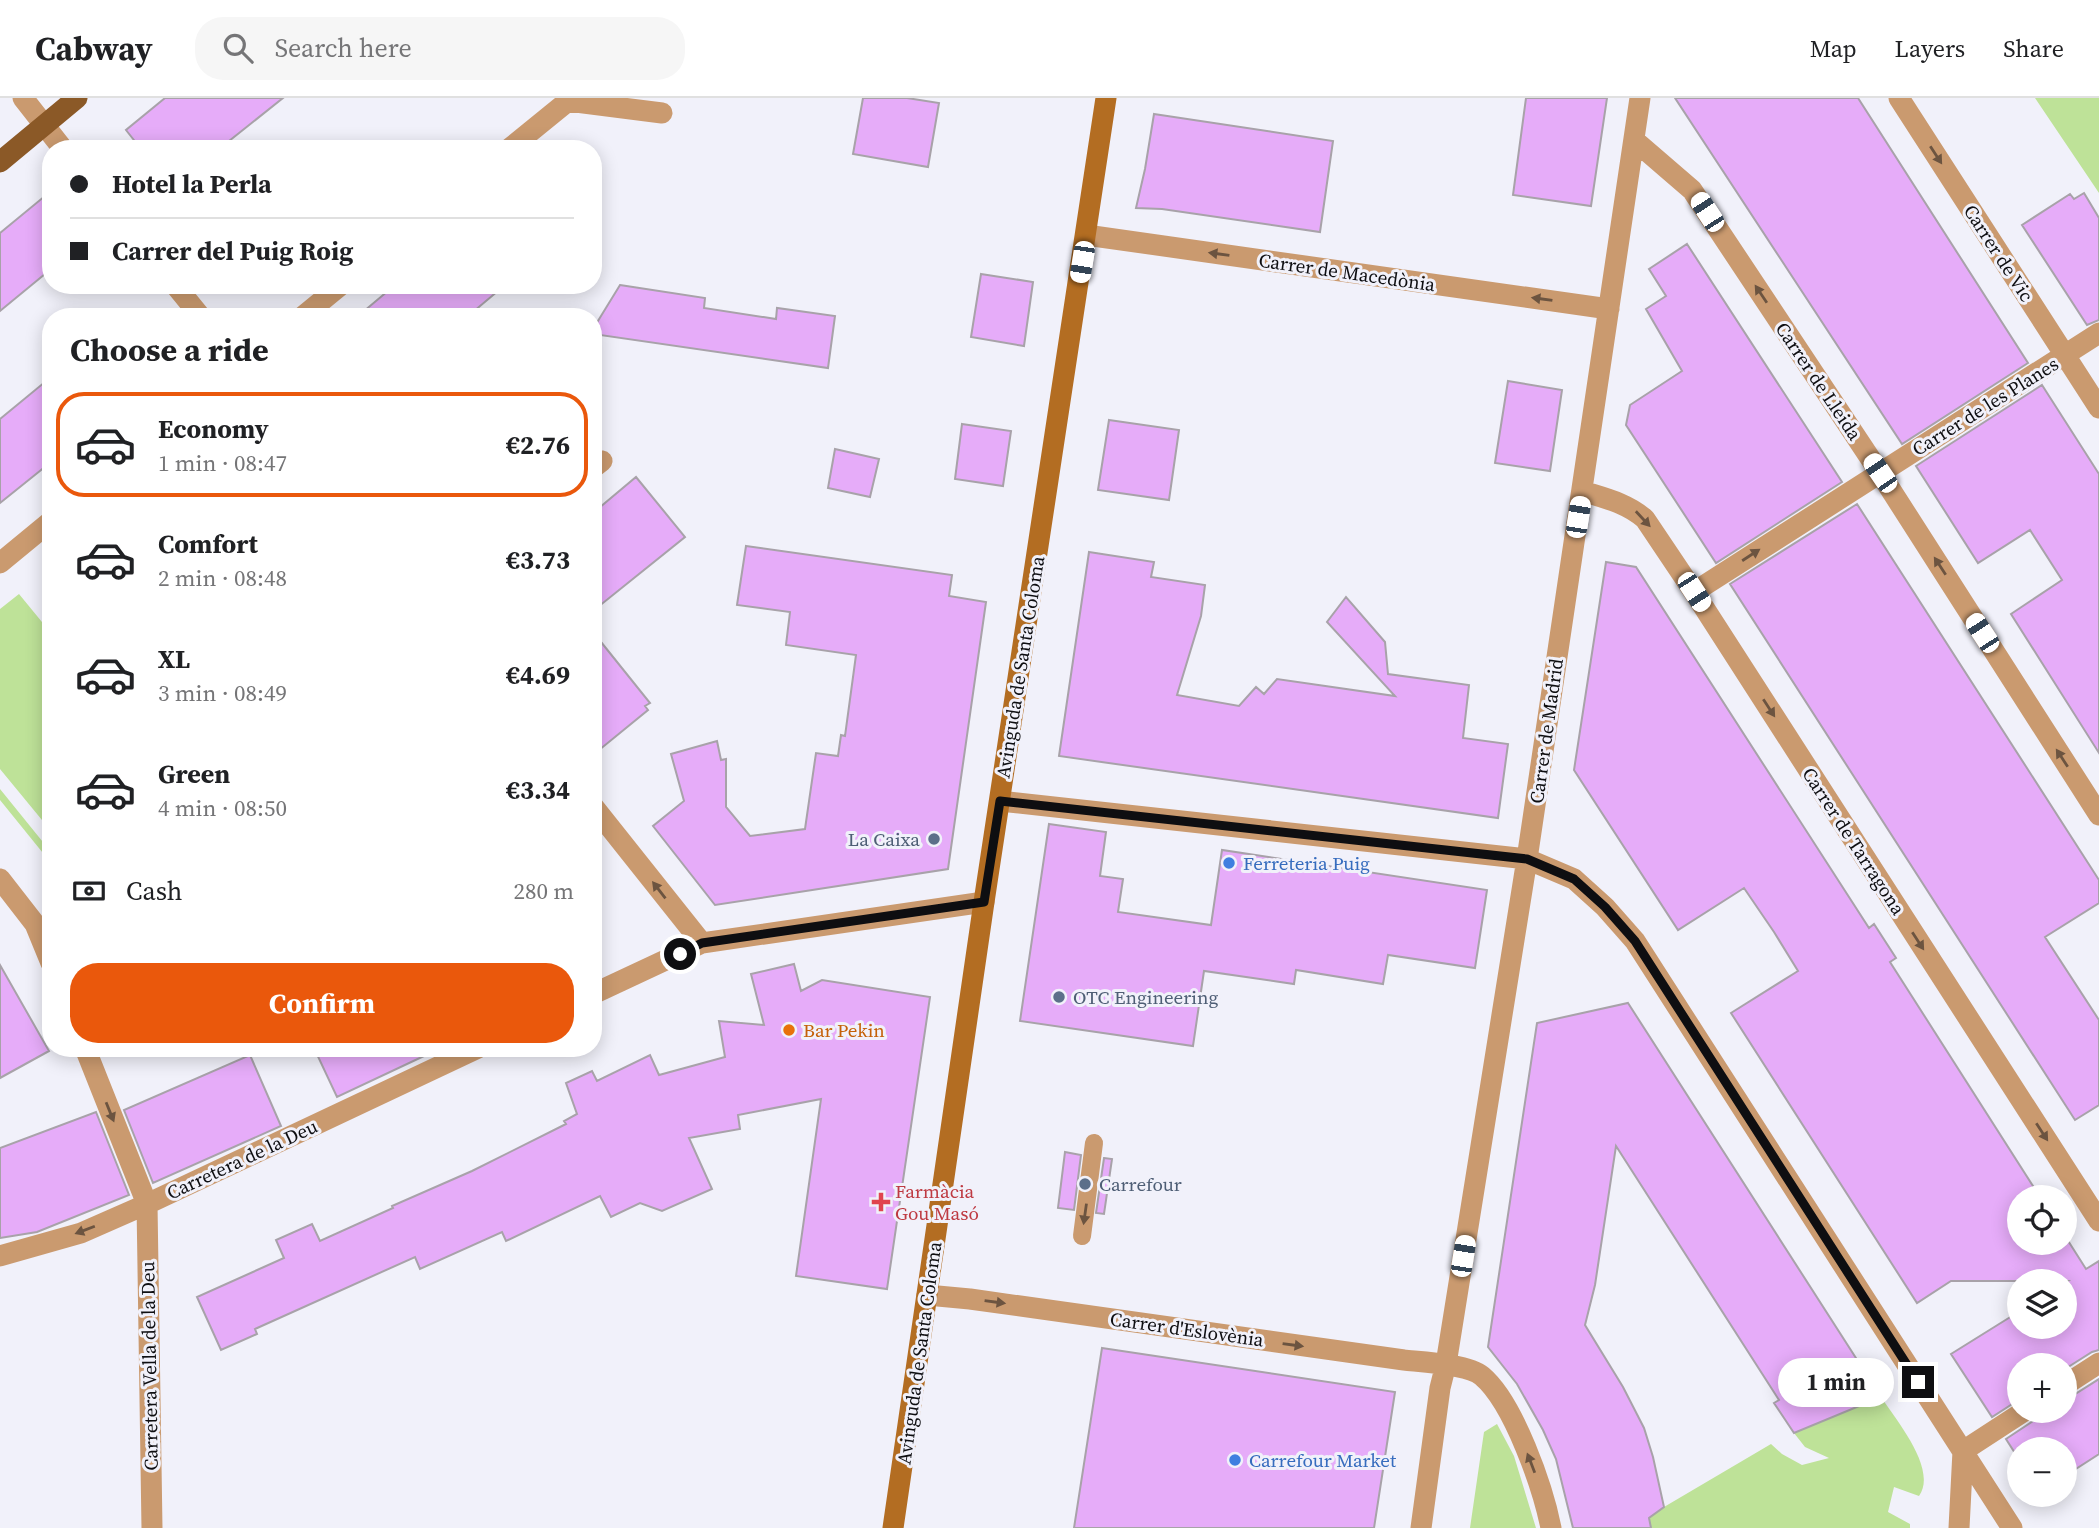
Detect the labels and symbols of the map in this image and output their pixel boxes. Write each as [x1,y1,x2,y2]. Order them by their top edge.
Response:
one-way arrow [1930,146,1943,165]
car [1687,189,1728,235]
street label: Carrer de Vic [1958,199,2040,307]
car [1069,240,1096,284]
street label: Carrer de Macedònia [1257,247,1437,297]
one-way arrow [1208,248,1230,259]
one-way arrow [1755,284,1768,304]
one-way arrow [1530,293,1552,304]
street label: Carrer de Lleida [1770,317,1868,445]
street label: Carrer de les Planes [1907,350,2063,462]
car [1860,450,1901,496]
car [1565,495,1592,539]
one-way arrow [1634,511,1651,528]
one-way arrow [1742,549,1761,562]
street label: Avinguda de Santa Coloma [990,554,1050,780]
one-way arrow [1933,557,1946,576]
car [1674,569,1715,615]
car [1962,610,2003,656]
street label: Carrer de Madrid [1523,657,1569,805]
one-way arrow [1762,699,1775,718]
one-way arrow [2056,748,2069,768]
street label: Carrer de Tarragona [1797,762,1912,920]
place label: La Caixa [848,826,920,852]
marker: La Caixa [926,831,942,847]
place label: Ferreteria Puig [1243,850,1370,876]
marker: Ferreteria Puig [1221,855,1237,871]
one-way arrow [652,881,667,899]
one-way arrow [1912,931,1925,951]
route start [664,938,696,970]
place label: OTC Engineering [1073,984,1219,1010]
marker: OTC Engineering [1051,989,1067,1005]
place label: Bar Pekin [803,1017,885,1043]
marker: Bar Pekin [781,1022,797,1038]
one-way arrow [105,1101,116,1122]
street label: Carretera de la Deu [162,1113,322,1205]
one-way arrow [2035,1122,2048,1142]
place label: Carrefour [1099,1171,1182,1197]
marker: Carrefour [1077,1176,1093,1192]
place label: Farmàcia Gou Masó [895,1178,979,1226]
marker: Farmàcia Gou Masó [873,1194,889,1210]
one-way arrow [1079,1203,1090,1225]
one-way arrow [74,1225,95,1236]
car [1450,1234,1477,1278]
street label: Avinguda de Santa Coloma [890,1240,948,1466]
street label: Carretera Vella de la Deu [134,1261,164,1471]
one-way arrow [984,1297,1006,1308]
street label: Carrer d'Eslovènia [1109,1305,1266,1353]
one-way arrow [1282,1339,1304,1350]
callout: 1 min [1778,1358,1894,1406]
route end [1902,1366,1934,1398]
place label: Carrefour Market [1249,1447,1397,1473]
marker: Carrefour Market [1227,1452,1243,1468]
one-way arrow [1526,1452,1537,1473]

